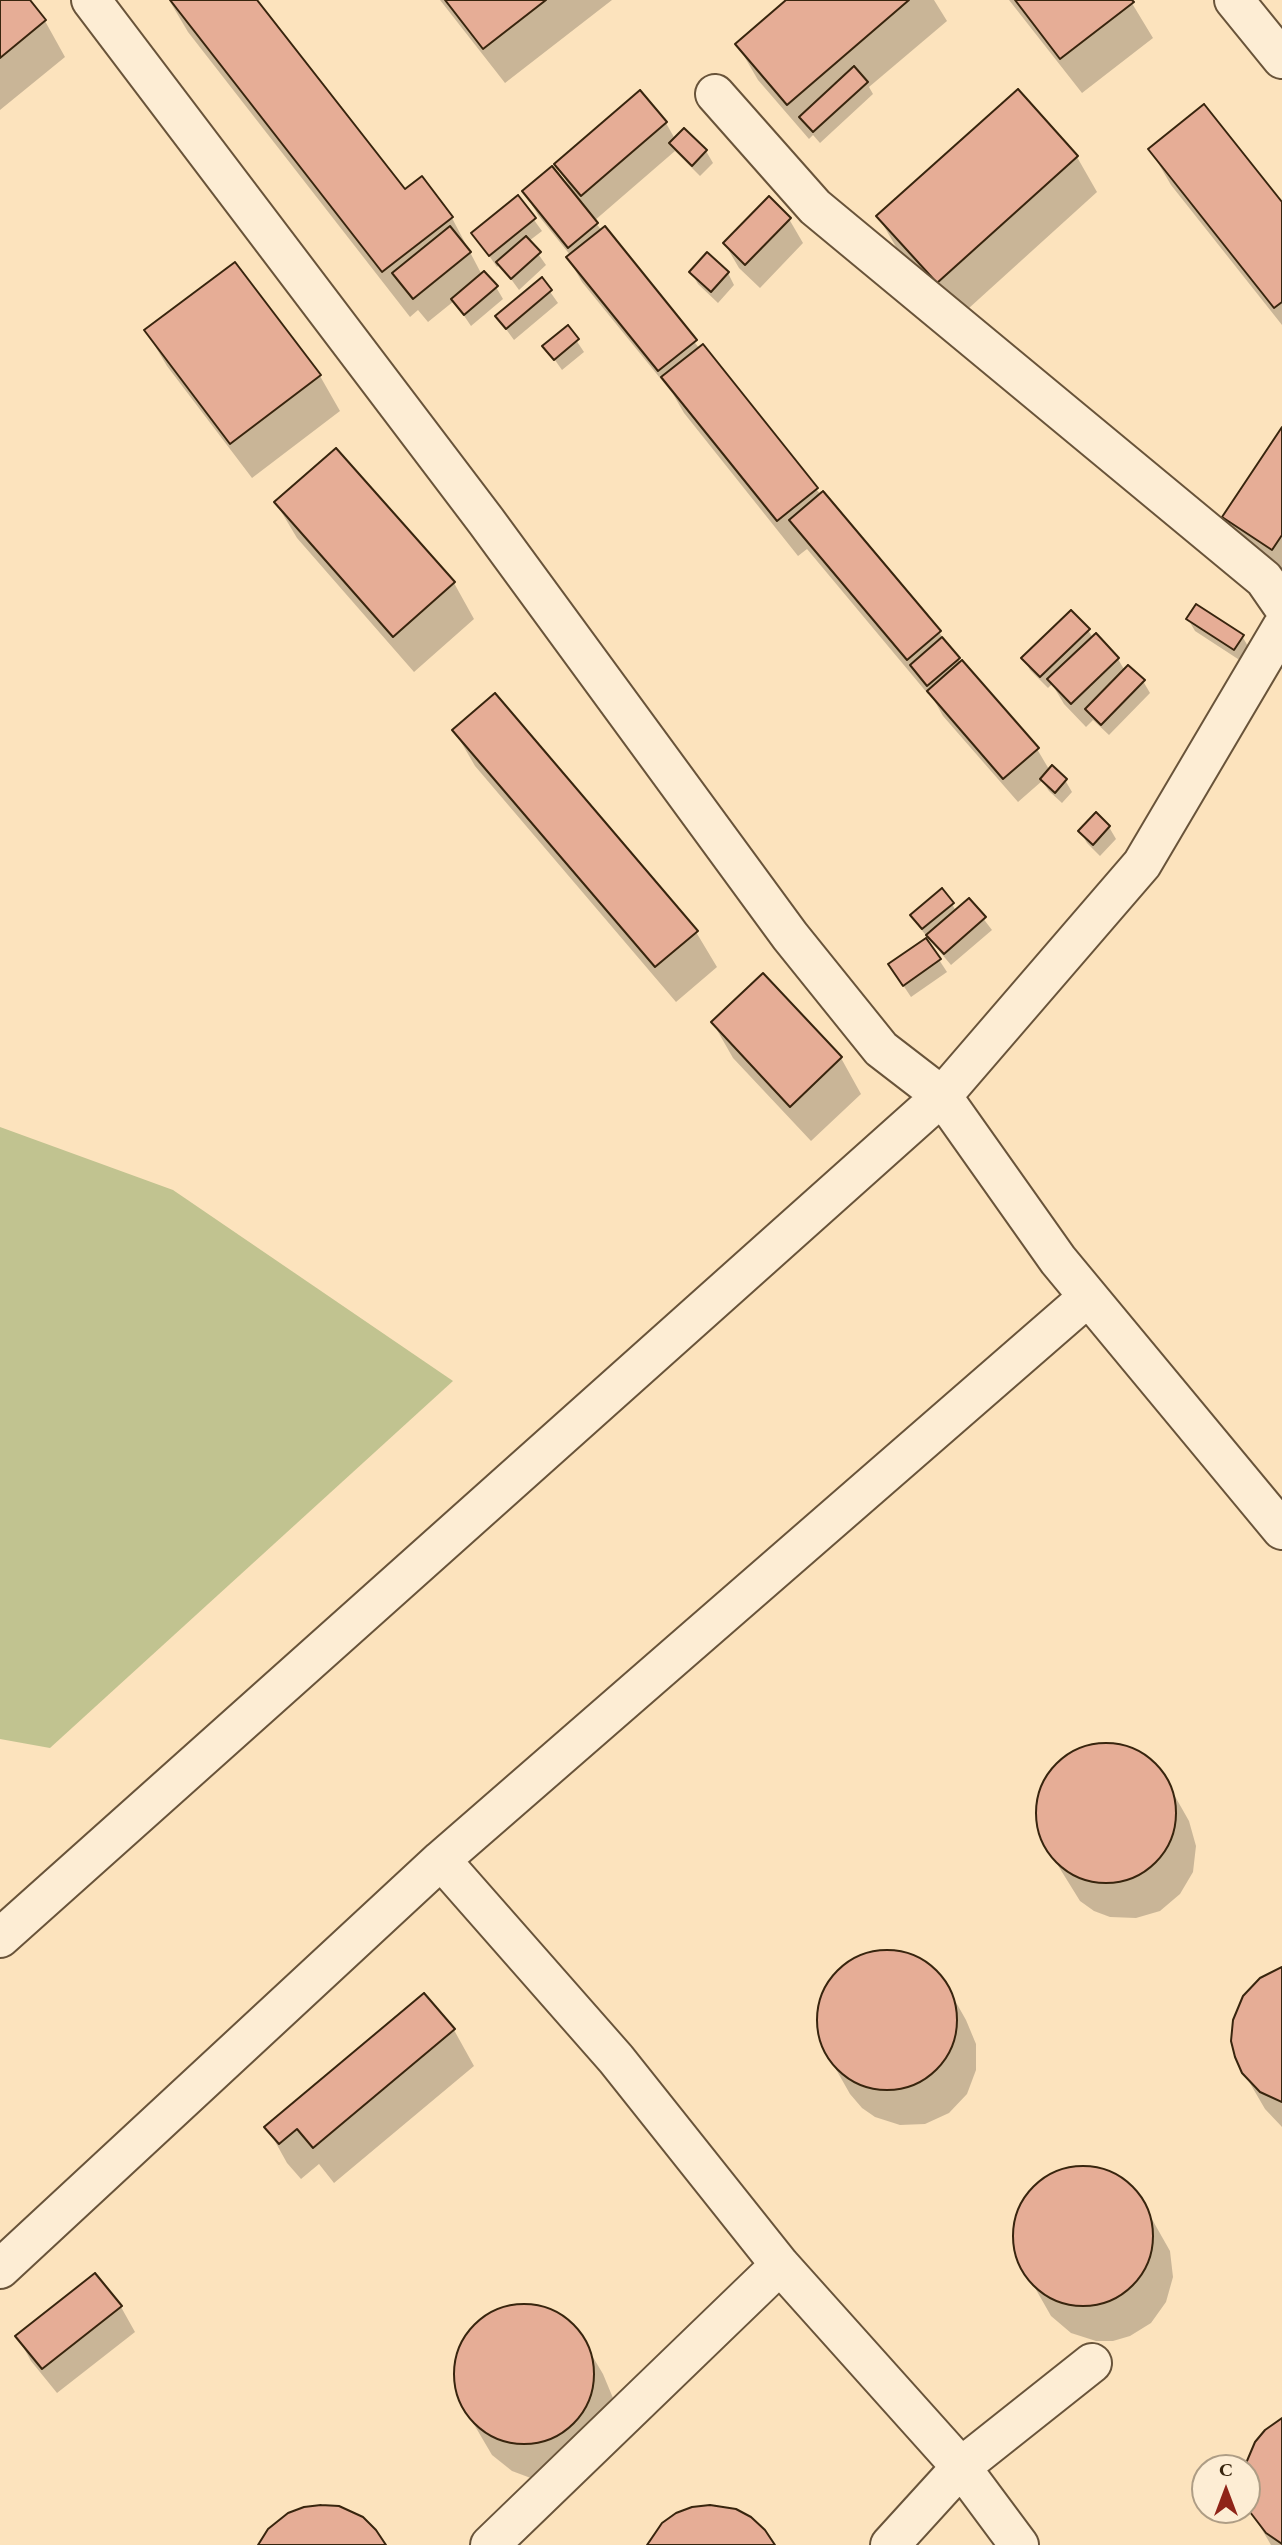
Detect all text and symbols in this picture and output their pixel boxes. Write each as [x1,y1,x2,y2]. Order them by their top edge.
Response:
north arrow [1191,2454,1261,2524]
text: С [1219,2457,1233,2482]

